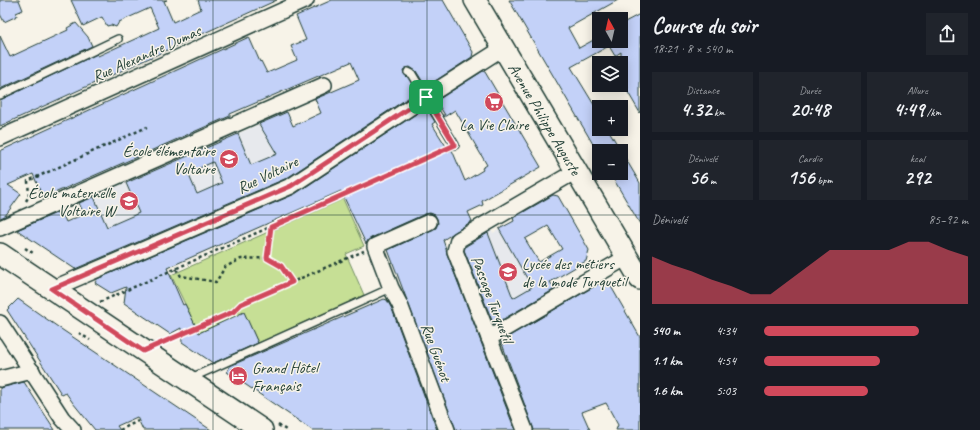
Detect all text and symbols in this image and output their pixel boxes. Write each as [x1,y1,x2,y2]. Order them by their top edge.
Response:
north arrow [592,12,628,48]
map controls [592,12,628,180]
text: Course du soir [652,12,757,40]
button: share [926,13,968,55]
street label: Rue Alexandre Dumas [89,20,205,87]
text: 18:21 · 8 × 540 m [652,41,733,57]
button: layers [592,56,628,92]
street label: Avenue Philippe Auguste [504,60,586,180]
pin [409,80,443,114]
text: Distance [686,83,719,97]
text: Durée [799,83,821,97]
text: Allure [907,83,928,97]
icon: arrive [415,86,437,108]
supermarket icon: La Vie Claire [483,91,505,113]
text: 4.32 [680,97,711,122]
text: 20:48 [790,97,830,122]
text: 4:49 [893,97,924,122]
button: + [592,100,628,136]
text: km [711,105,725,119]
text: /km [924,105,941,119]
place label: La Vie Claire [460,115,530,135]
place label: École élémentaire Voltaire [123,141,217,179]
button: − [592,144,628,180]
school or university icon: École élémentaire Voltaire [218,148,240,170]
street label: Rue Voltaire [234,151,303,198]
text: Dénivelé [688,151,717,165]
text: Cardio [798,151,822,165]
text: kcal [910,151,925,165]
text: 56 [689,165,707,190]
text: 156 [788,165,815,190]
text: 292 [904,165,931,190]
text: m [707,173,716,187]
text: bpm [815,173,832,187]
place label: École maternelle Voltaire W [28,183,118,221]
school or university icon: École maternelle Voltaire W [118,190,140,212]
text: Dénivelé [652,212,687,228]
text: 85–92 m [928,212,968,228]
street label: Passage Turquetil [466,253,519,349]
place label: Lycée des métiers de la mode Turquetil [522,254,630,292]
school or university icon: Lycée des métiers de la mode Turquetil [497,261,519,283]
street label: Rue Guénot [416,321,456,386]
text: 540 m [652,323,680,339]
text: 4:34 [716,323,736,339]
text: 1.1 km [652,353,682,369]
text: 4:54 [716,353,736,369]
place label: Grand Hôtel Français [252,358,321,396]
hotel icon: Grand Hôtel Français [227,365,249,387]
text: 1.6 km [652,383,683,399]
text: 5:03 [716,383,736,399]

